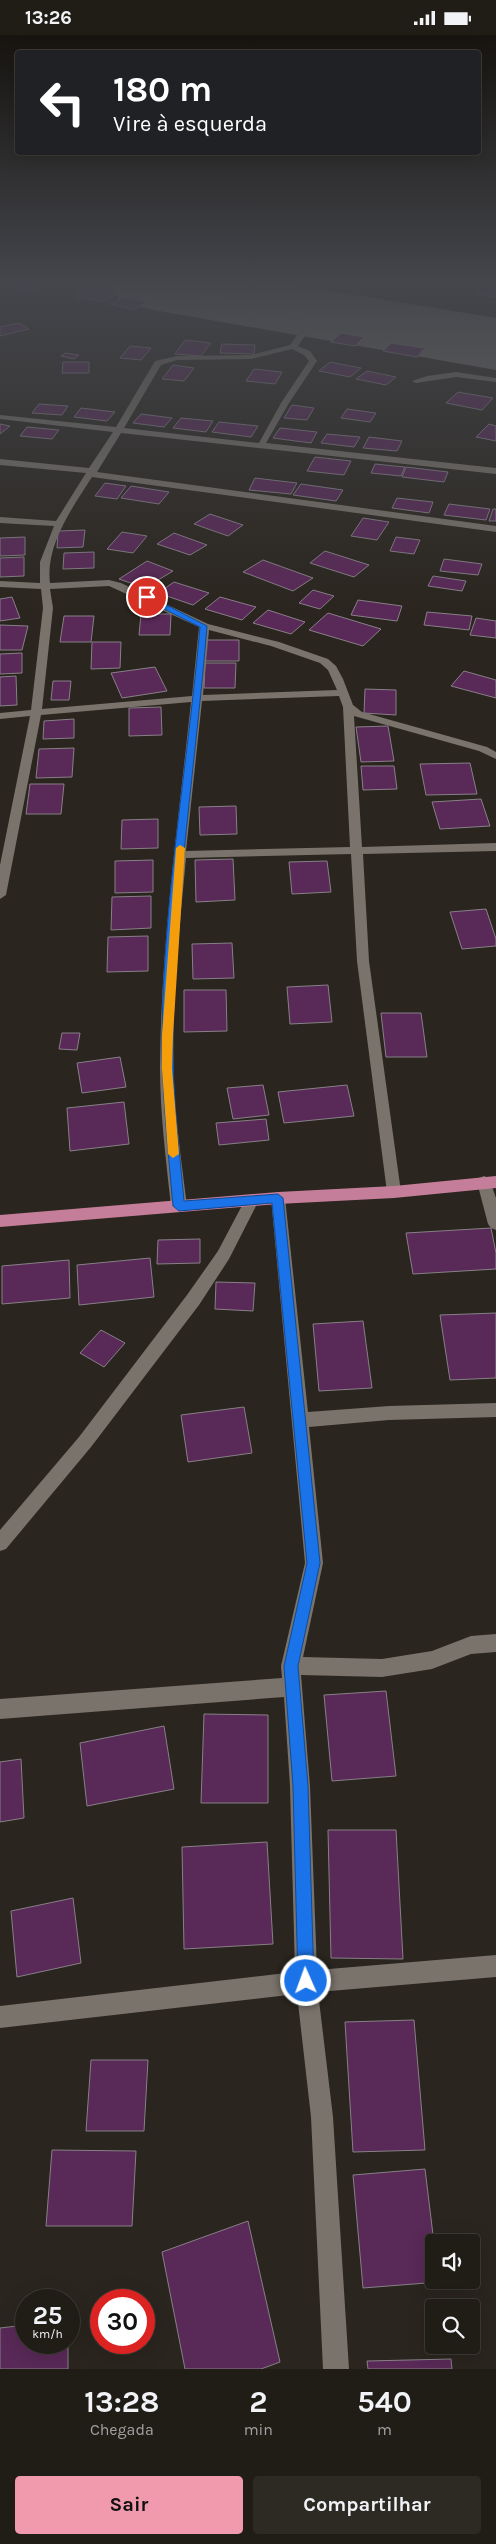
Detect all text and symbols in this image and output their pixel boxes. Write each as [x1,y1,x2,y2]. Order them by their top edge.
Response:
text: 13:26 [25,7,72,29]
text: 180 m [113,69,212,110]
icon: left [30,70,95,135]
text: Vire à esquerda [113,111,267,137]
pin [126,576,168,618]
icon: arrive [133,583,161,611]
position arrow [279,1954,331,2006]
map controls [425,2234,480,2354]
button: sound [425,2234,480,2289]
speed limit sign: 30 [90,2289,155,2354]
button: search [425,2299,480,2354]
text: 25 [33,2301,62,2330]
text: km/h [32,2327,63,2341]
text: 13:28 [84,2384,159,2420]
text: 2 [249,2384,267,2420]
text: 540 [357,2384,412,2420]
text: Chegada [90,2420,154,2439]
text: min [244,2420,273,2439]
text: m [377,2420,392,2439]
button: Sair [15,2476,243,2534]
button: Compartilhar [253,2476,481,2534]

